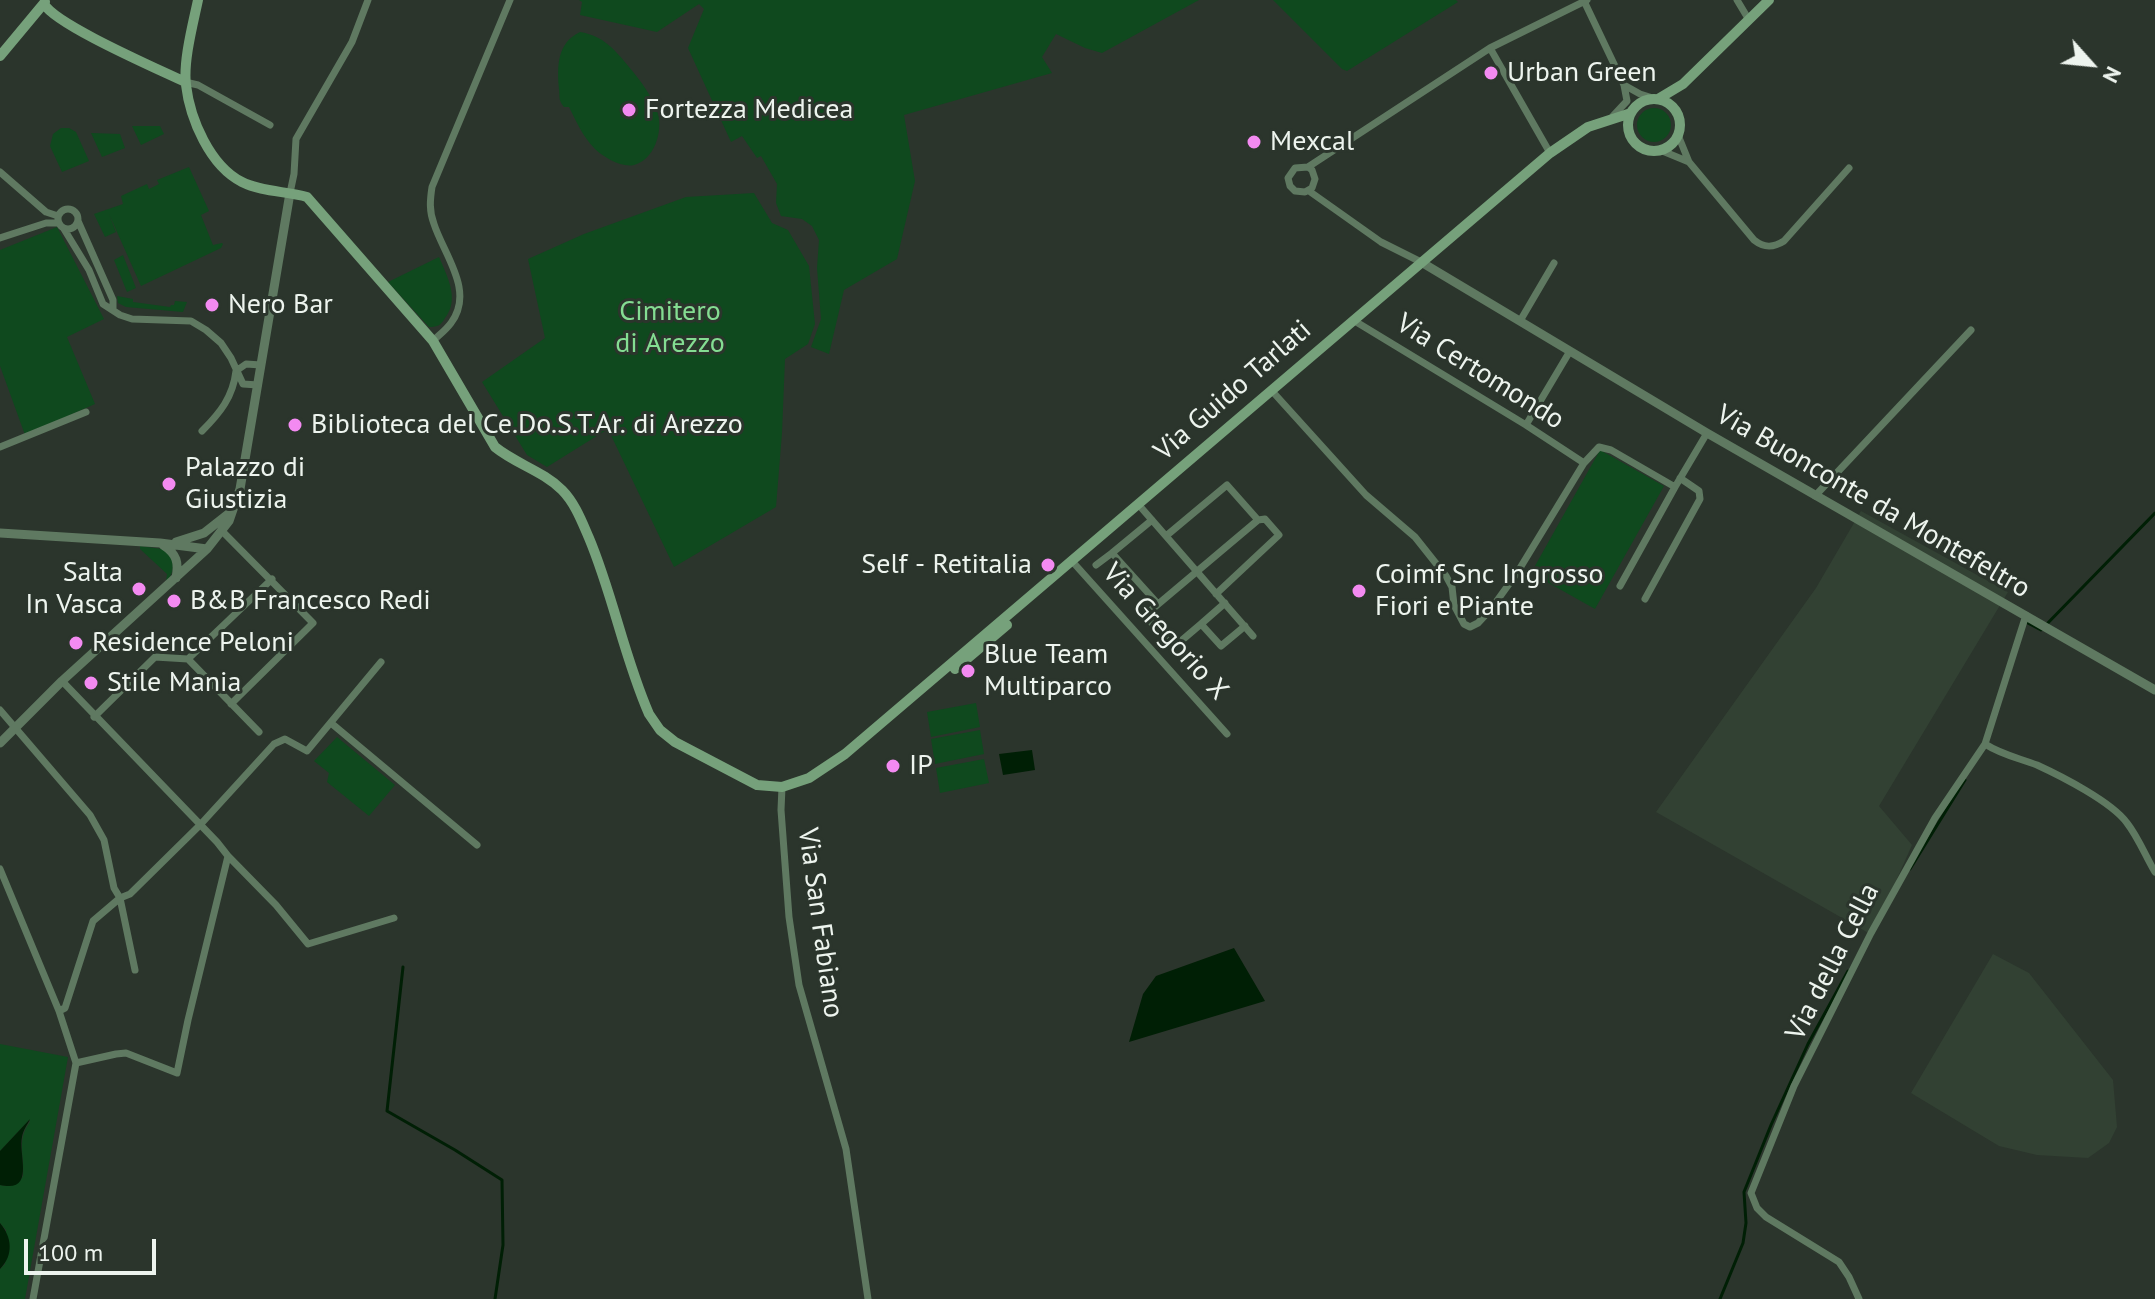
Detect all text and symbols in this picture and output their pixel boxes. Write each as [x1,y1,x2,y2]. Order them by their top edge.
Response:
north arrow [2051,24,2131,104]
place label: Urban Green [1507,56,1657,90]
text: N [2097,62,2128,88]
marker: Urban Green [1482,64,1500,82]
place label: Fortezza Medicea [645,93,853,127]
marker: Fortezza Medicea [620,101,638,119]
place label: Mexcal [1270,125,1354,159]
marker: Mexcal [1245,133,1263,151]
place label: Nero Bar [228,288,333,322]
park label: Cimitero di Arezzo [615,295,725,361]
marker: Nero Bar [203,296,221,314]
street label: Via Certomondo [1390,307,1570,437]
street label: Via Guido Tarlati [1148,314,1318,468]
street label: Via Buonconte da Montefeltro [1710,398,2036,606]
place label: Biblioteca del Ce.Do.S.T.Ar. di Arezzo [311,408,743,442]
marker: Biblioteca del Ce.Do.S.T.Ar. di Arezzo [286,416,304,434]
place label: Palazzo di Giustizia [185,451,305,517]
marker: Palazzo di Giustizia [160,475,178,493]
place label: Self - Retitalia [861,548,1032,582]
place label: Salta In Vasca [25,556,123,622]
marker: Self - Retitalia [1039,556,1057,574]
street label: Via Gregorio X [1095,557,1235,707]
place label: Coimf Snc Ingrosso Fiori e Piante [1375,558,1604,624]
marker: Salta In Vasca [130,580,148,598]
marker: Coimf Snc Ingrosso Fiori e Piante [1350,582,1368,600]
place label: B&B Francesco Redi [190,584,431,618]
marker: B&B Francesco Redi [165,592,183,610]
place label: Residence Peloni [92,626,294,660]
marker: Residence Peloni [67,634,85,652]
place label: Blue Team Multiparco [984,638,1112,704]
marker: Blue Team Multiparco [959,662,977,680]
place label: Stile Mania [107,666,241,700]
marker: Stile Mania [82,674,100,692]
place label: IP [909,749,933,783]
marker: IP [884,757,902,775]
street label: Via San Fabiano [790,826,850,1020]
street label: Via della Cella [1779,878,1887,1046]
scale bar [28,1223,160,1273]
text: 100 m [38,1237,103,1268]

